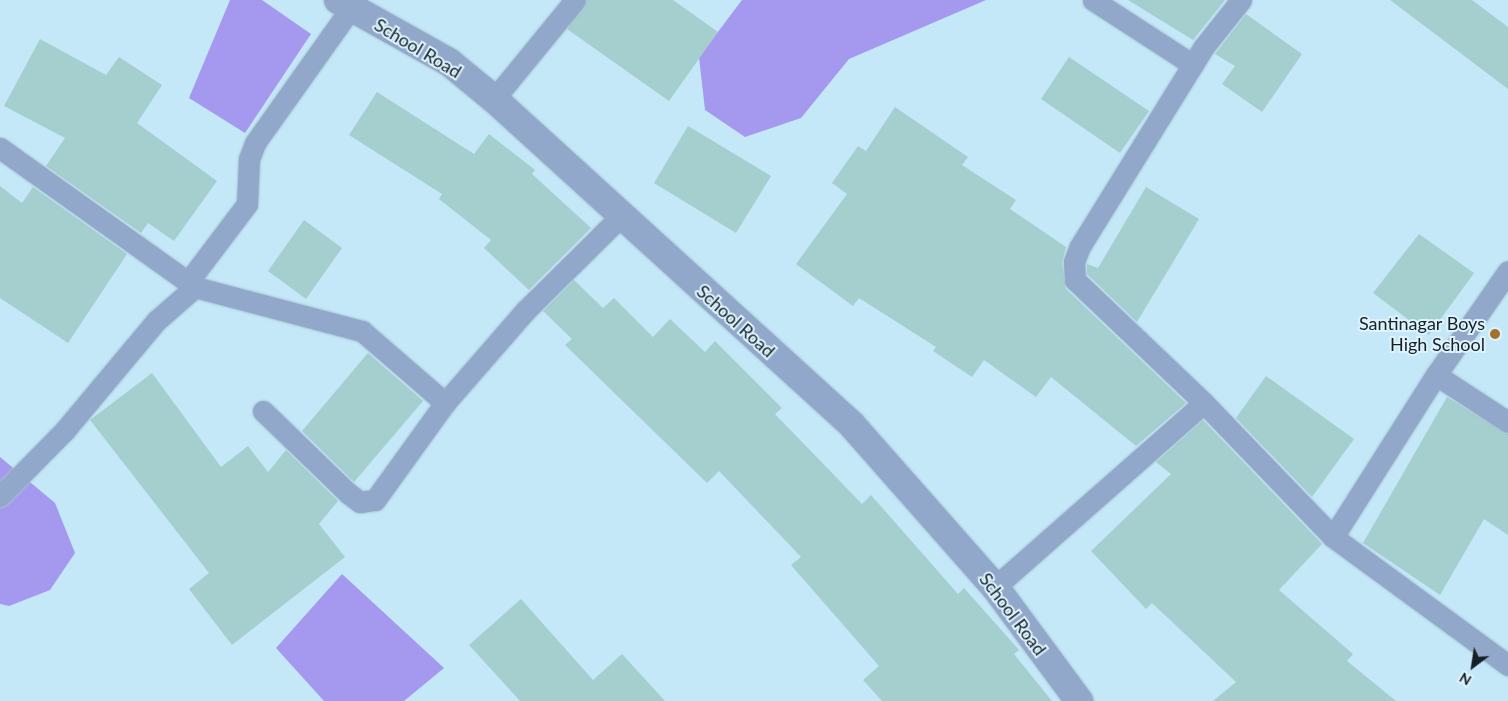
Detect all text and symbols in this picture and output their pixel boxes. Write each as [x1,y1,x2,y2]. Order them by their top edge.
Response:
street label: School Road [371,14,465,82]
street label: School Road [693,280,779,362]
place label: Santinagar Boys High School [1359,313,1485,356]
marker: Santinagar Boys High School [1489,328,1501,340]
street label: School Road [975,569,1051,659]
north arrow [1448,641,1498,691]
text: N [1456,669,1474,689]

